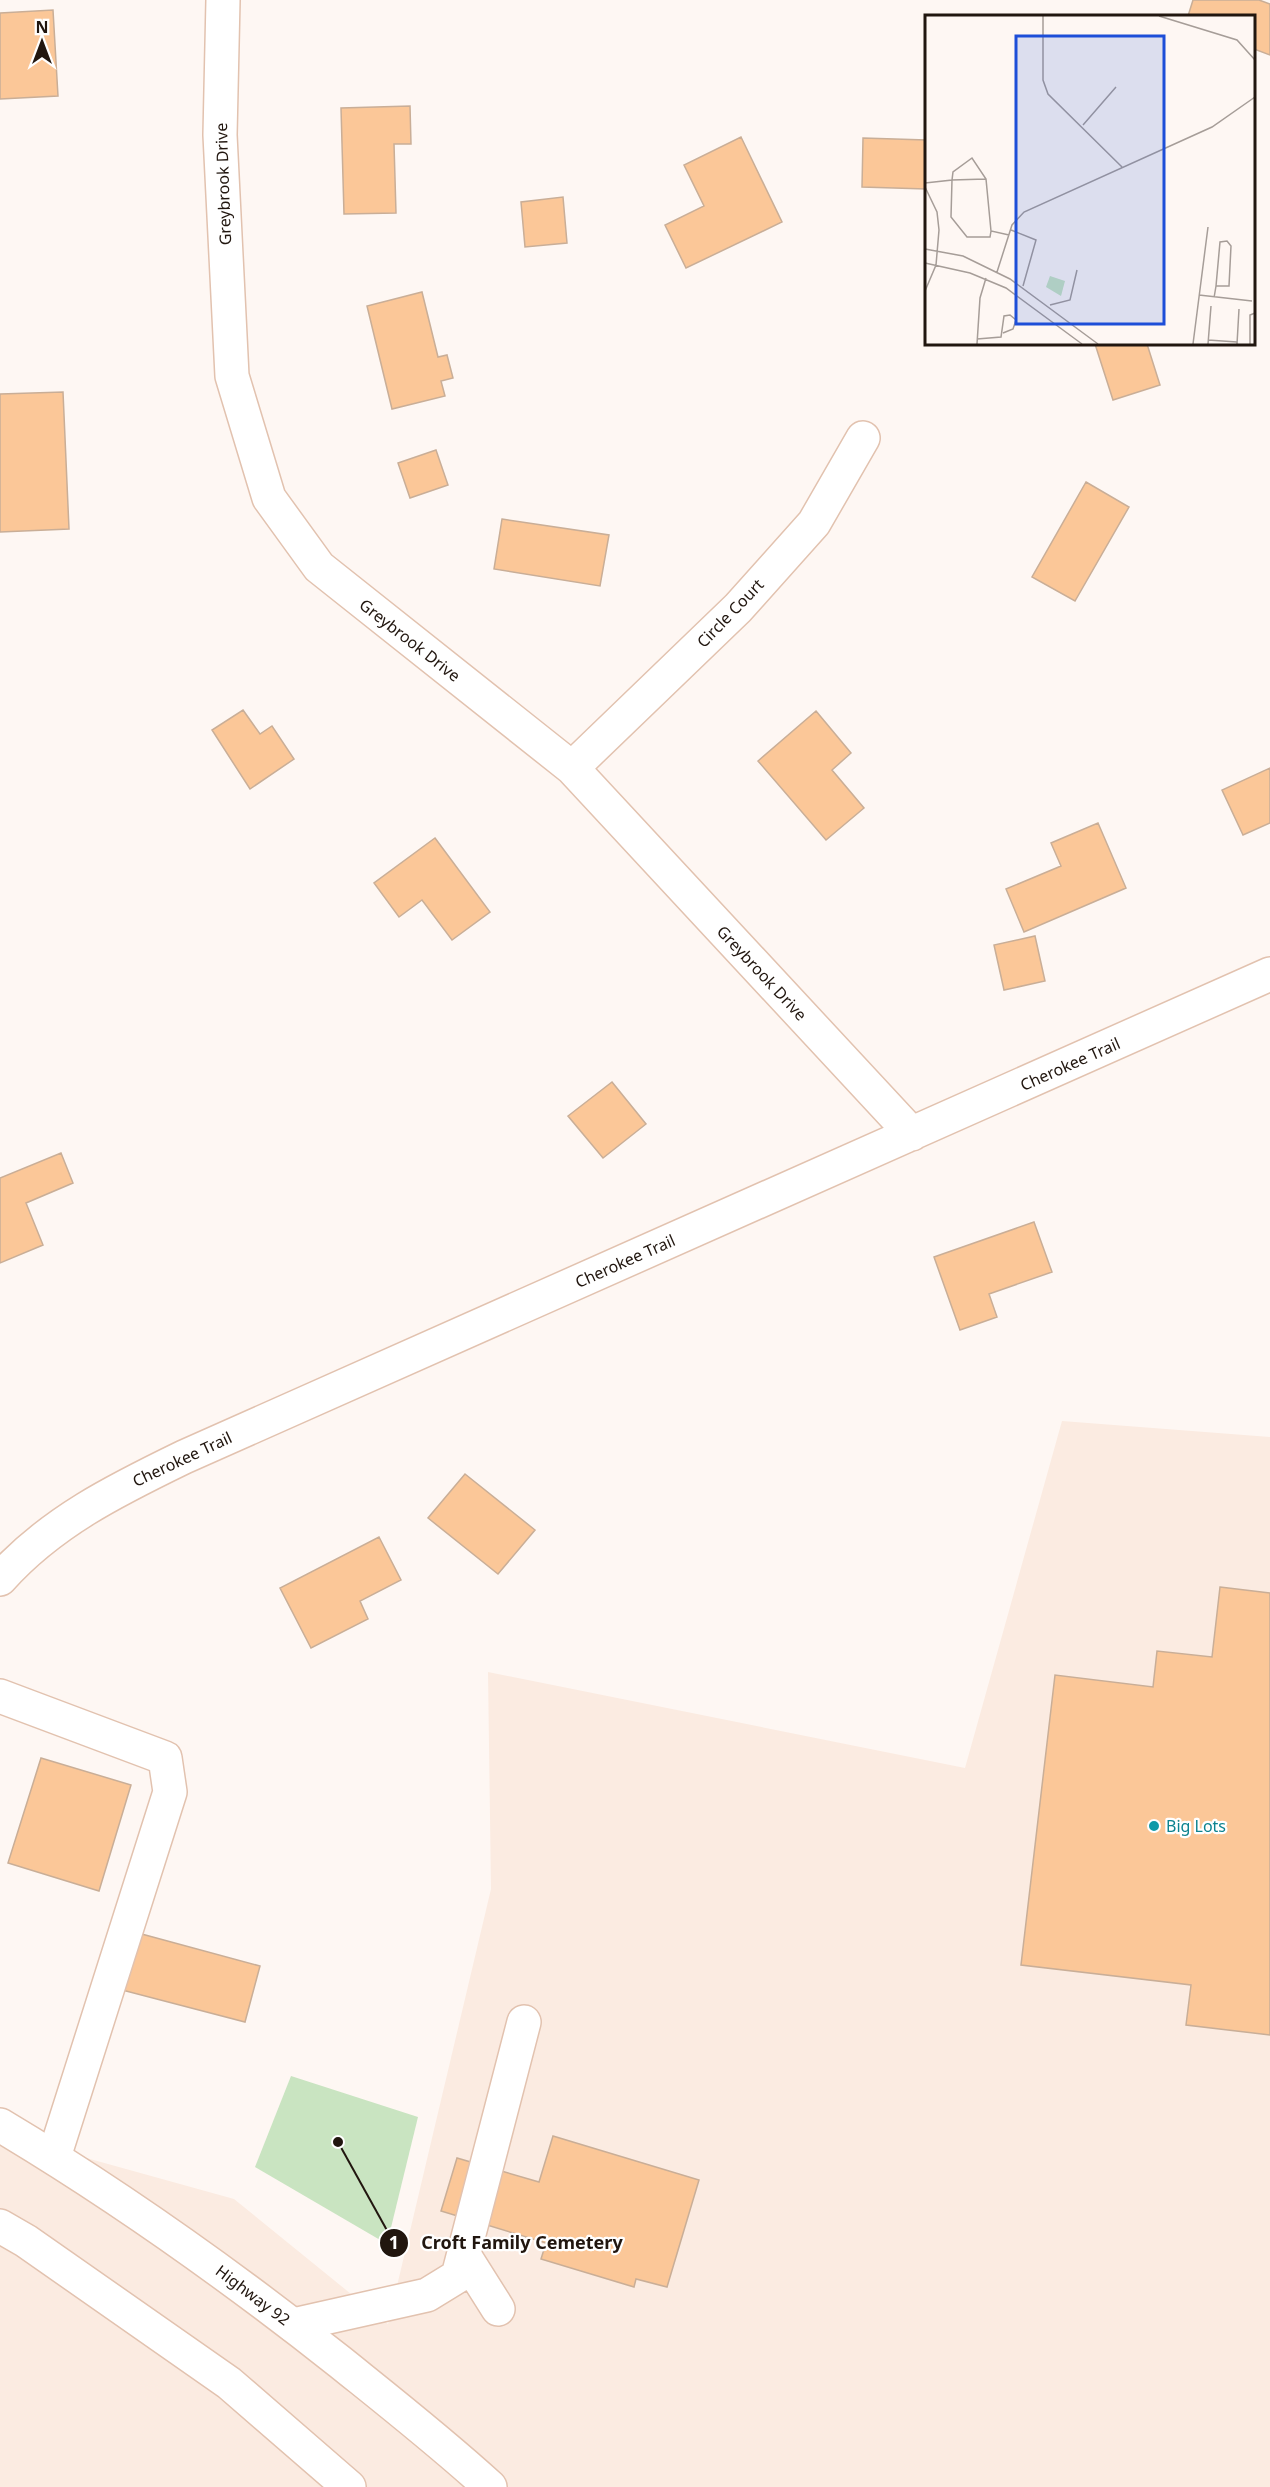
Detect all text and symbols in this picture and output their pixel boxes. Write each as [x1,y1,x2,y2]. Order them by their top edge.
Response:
north arrow [12,12,72,72]
inset map [925,15,1255,345]
text: N [35,16,49,38]
street label: Greybrook Drive [210,122,236,246]
street label: Circle Court [692,574,768,652]
street label: Greybrook Drive [355,594,465,686]
street label: Greybrook Drive [712,921,812,1025]
street label: Cherokee Trail [1016,1032,1124,1096]
street label: Cherokee Trail [571,1229,679,1293]
street label: Cherokee Trail [129,1426,235,1492]
place label: Big Lots [1166,1815,1226,1837]
marker: Big Lots [1147,1819,1161,1833]
callout: Croft Family Cemetery [379,2225,634,2261]
text: 1 [389,2230,399,2254]
text: Croft Family Cemetery [421,2230,623,2254]
street label: Highway 92 [211,2260,295,2330]

